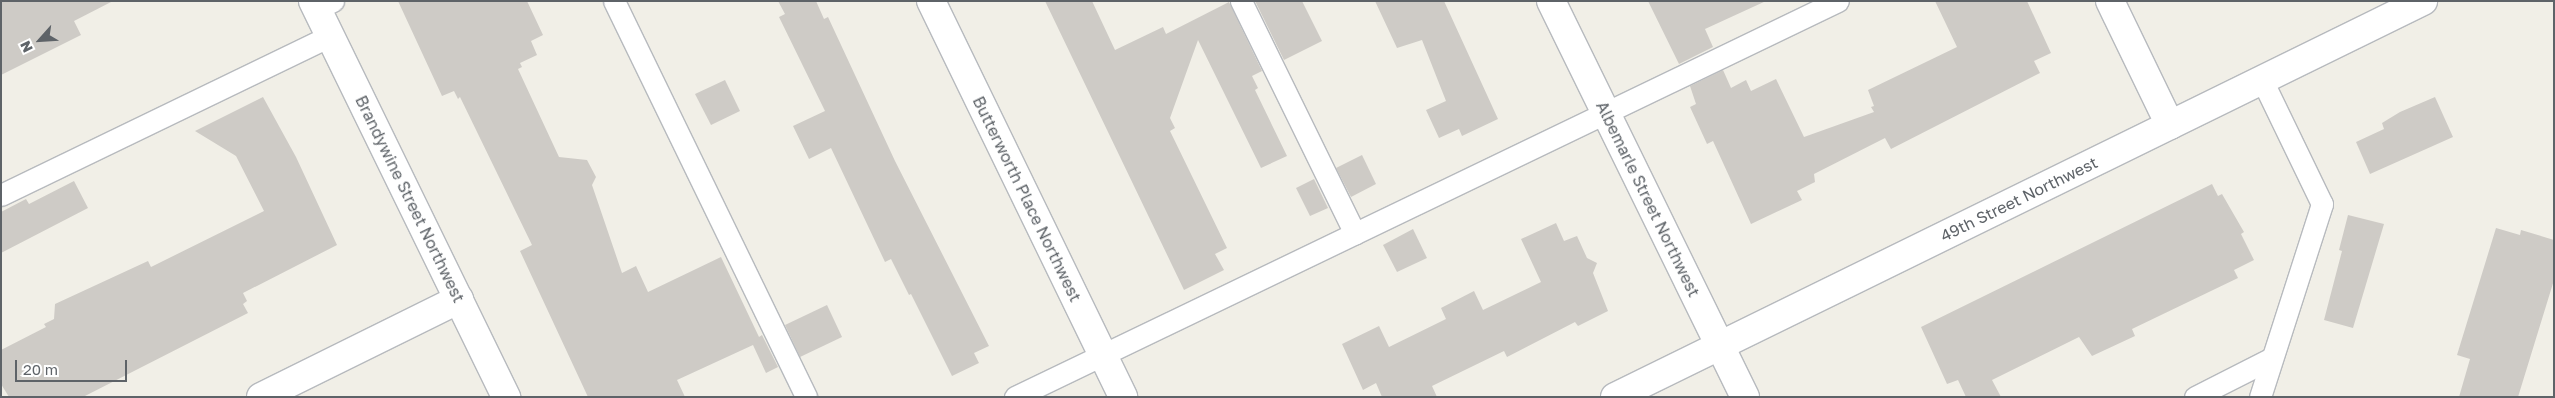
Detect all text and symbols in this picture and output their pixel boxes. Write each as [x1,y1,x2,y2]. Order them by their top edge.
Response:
north arrow [15,15,65,65]
text: N [16,38,36,55]
street label: Brandywine Street Northwest [351,92,469,306]
street label: Butterworth Place Northwest [969,93,1085,305]
street label: Albemarle Street Northwest [1592,98,1704,300]
street label: 49th Street Northwest [1937,153,2101,245]
scale bar [18,350,130,382]
text: 20 m [23,360,58,378]

